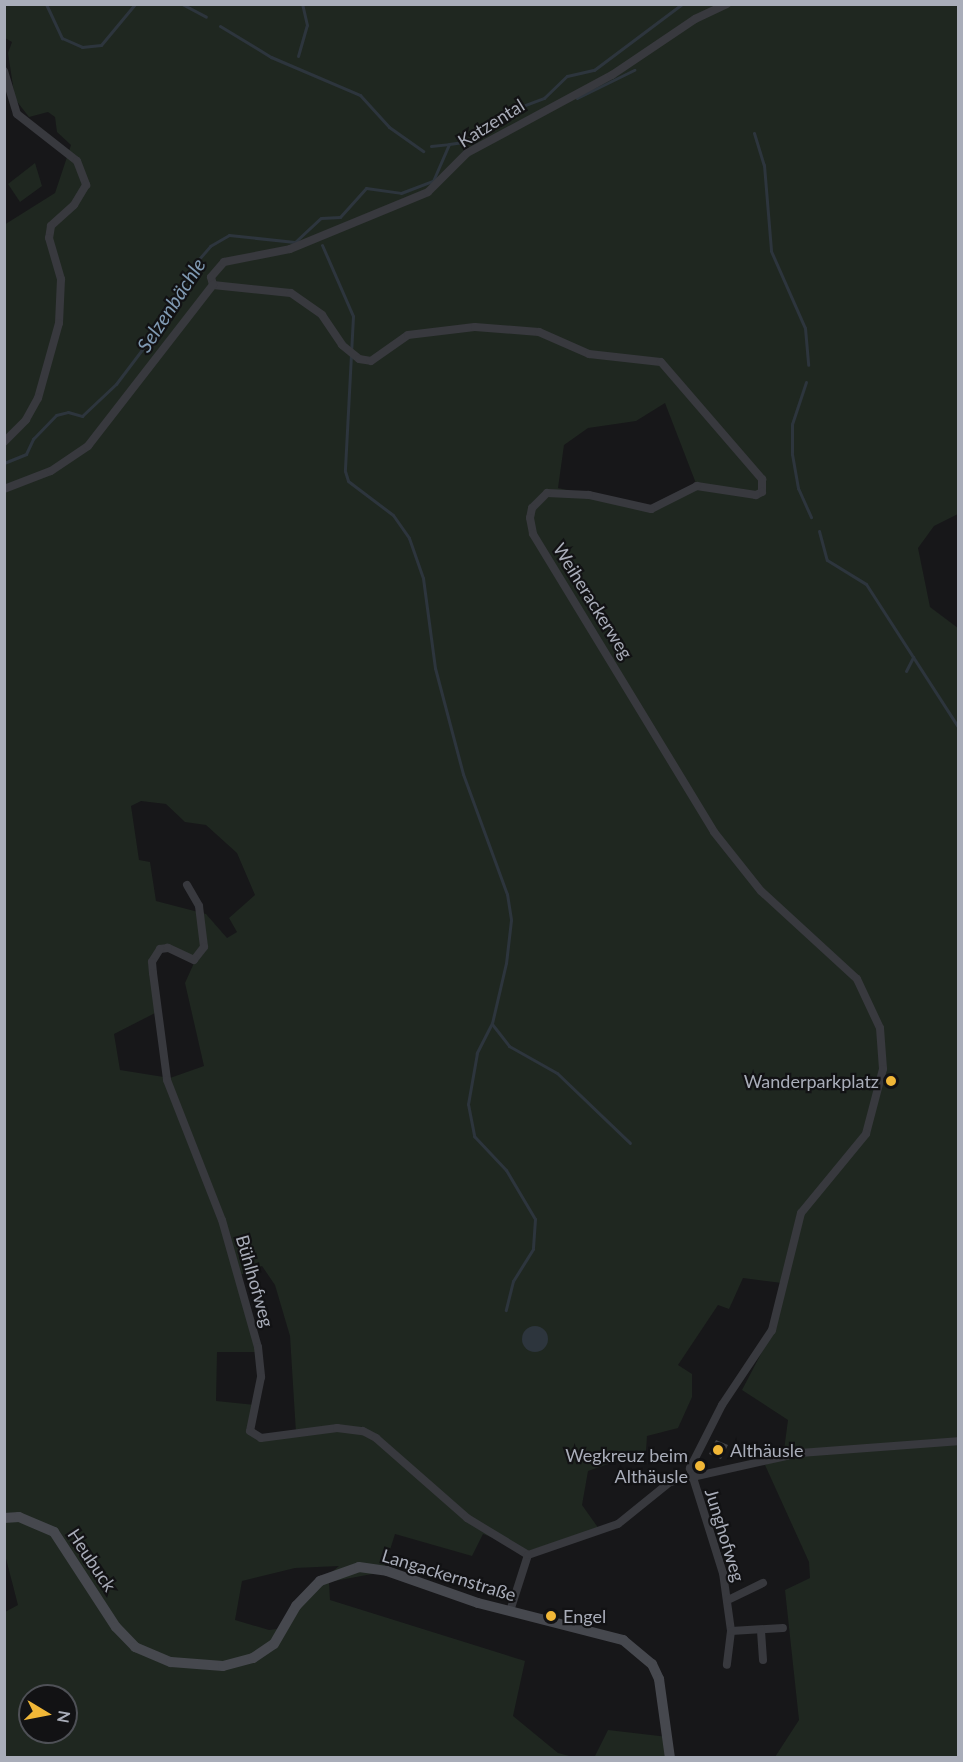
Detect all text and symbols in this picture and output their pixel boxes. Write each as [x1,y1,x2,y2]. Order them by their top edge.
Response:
street label: Katzental [454,94,528,152]
water label: Selzenbächle [132,254,210,356]
street label: Weiherackerweg [549,539,637,663]
place label: Wanderparkplatz [744,1070,879,1092]
marker: Wanderparkplatz [884,1074,898,1088]
street label: Bühlhofweg [232,1232,278,1330]
place label: Althäusle [730,1439,803,1461]
marker: Althäusle [711,1443,725,1457]
place label: Wegkreuz beim Althäusle [565,1445,688,1488]
marker: Wegkreuz beim Althäusle [693,1459,707,1473]
street label: Junghofweg [701,1486,749,1584]
street label: Heubuck [63,1525,121,1595]
street label: Langackernstraße [379,1544,519,1606]
place label: Engel [563,1605,606,1627]
marker: Engel [544,1609,558,1623]
north arrow [18,1684,78,1744]
text: N [54,1709,75,1725]

